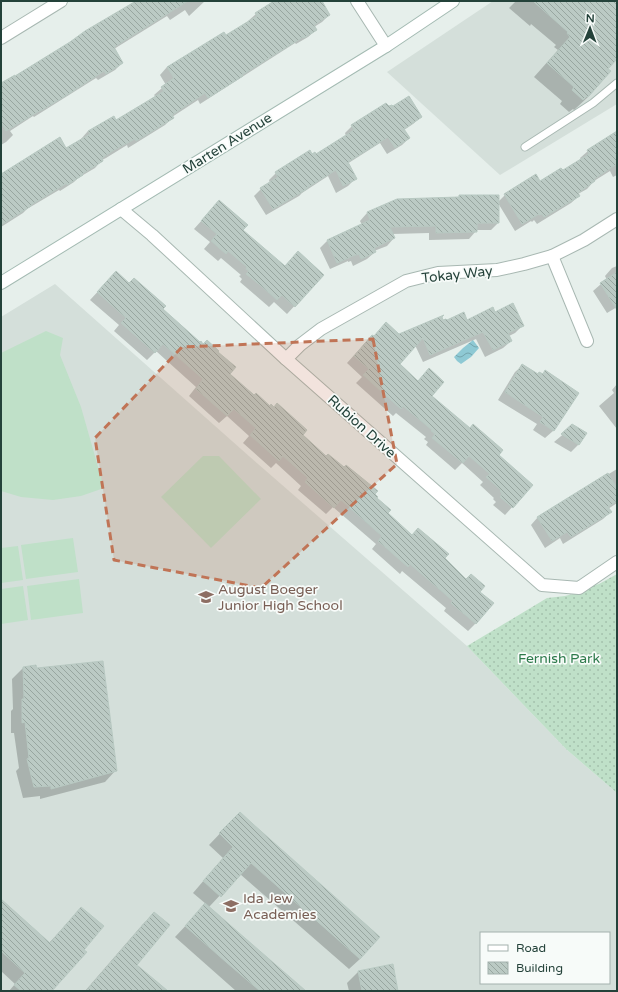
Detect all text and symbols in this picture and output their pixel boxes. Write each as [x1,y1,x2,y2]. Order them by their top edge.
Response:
north arrow [570,8,610,48]
text: N [586,12,595,25]
street label: Marten Avenue [179,109,275,178]
street label: Tokay Way [421,262,494,287]
street label: Rubion Drive [324,391,399,461]
place label: August Boeger Junior High School [218,581,343,614]
school or university icon: August Boeger Junior High School [197,588,215,606]
park label: Fernish Park [518,650,600,667]
place label: Ida Jew Academies [243,890,317,923]
school or university icon: Ida Jew Academies [222,897,240,915]
legend [480,932,610,984]
text: Road [516,941,546,955]
text: Building [516,961,563,975]

